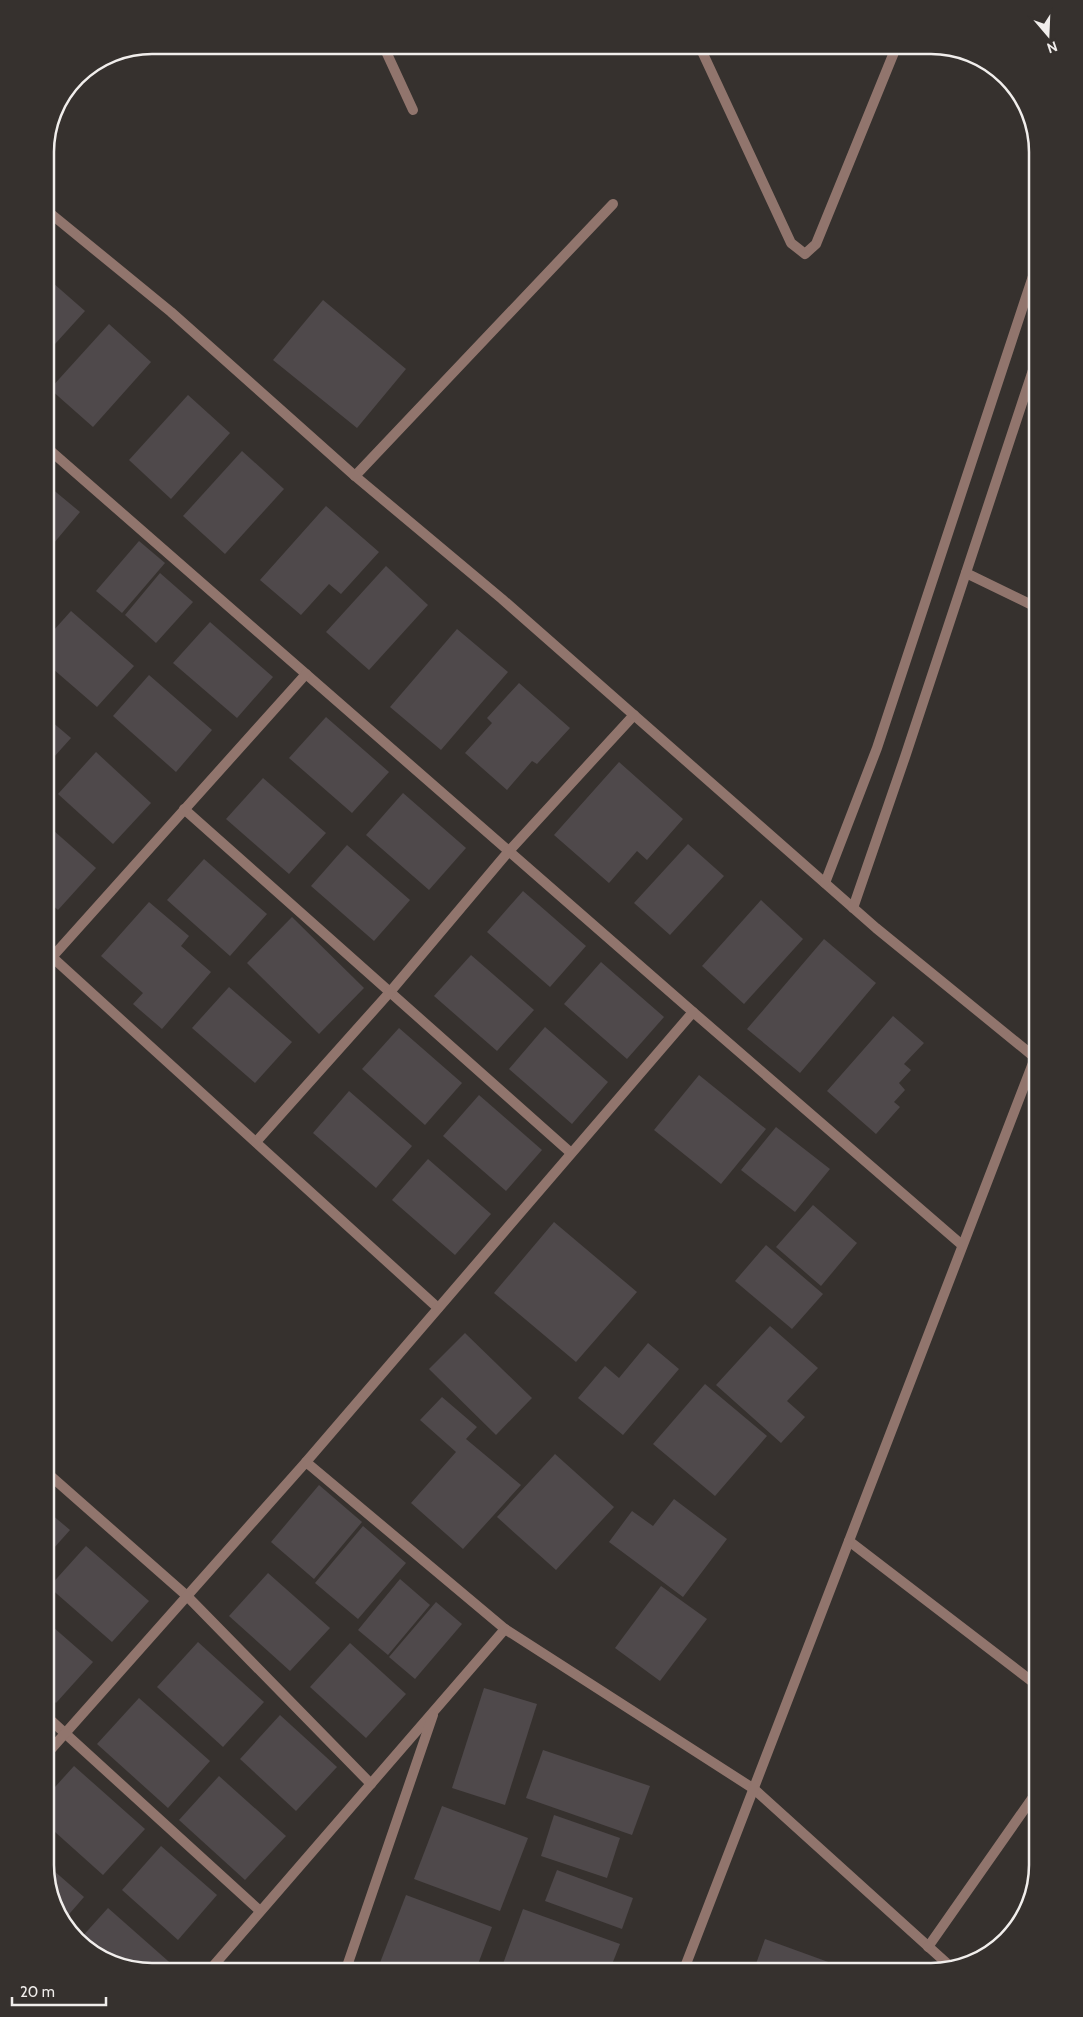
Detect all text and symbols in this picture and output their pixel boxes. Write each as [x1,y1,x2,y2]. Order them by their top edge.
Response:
north arrow [1023,10,1073,60]
text: N [1045,37,1060,57]
scale bar [12,1974,106,2006]
text: 20 m [20,1983,55,2001]

